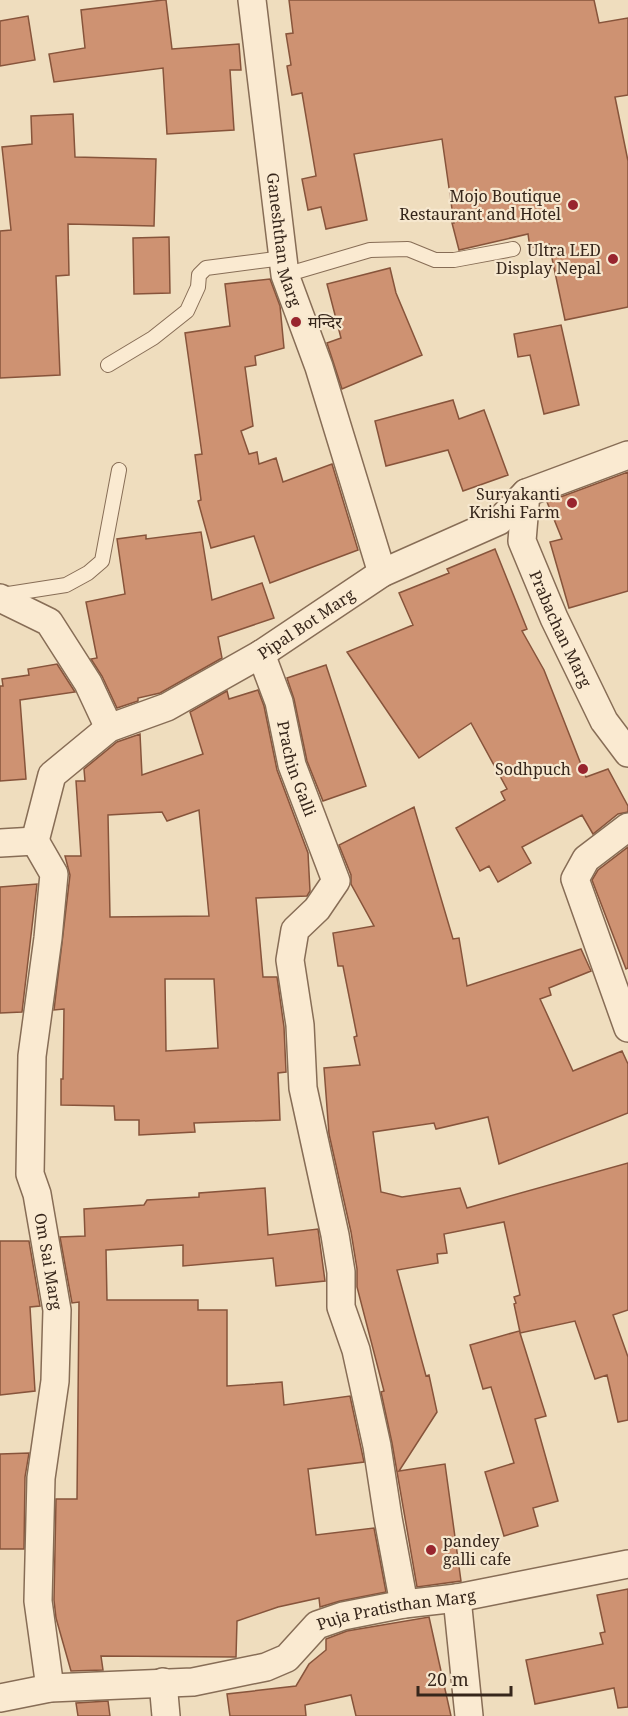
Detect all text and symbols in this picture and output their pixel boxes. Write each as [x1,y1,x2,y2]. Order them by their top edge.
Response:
street label: Ganeshthan Marg [262,171,307,310]
place label: Mojo Boutique Restaurant and Hotel [399,185,561,225]
marker: Mojo Boutique Restaurant and Hotel [566,198,580,212]
place label: Ultra LED Display Nepal [496,239,601,279]
marker: Ultra LED Display Nepal [606,252,620,266]
place label: मन्दिर [308,311,342,333]
marker: मन्दिर [289,315,303,329]
place label: Suryakanti Krishi Farm [469,483,560,523]
marker: Suryakanti Krishi Farm [565,496,579,510]
street label: Prabachan Marg [524,567,597,691]
street label: Pipal Bot Marg [253,583,359,664]
street label: Prachin Galli [272,719,321,819]
place label: Sodhpuch [495,758,571,780]
marker: Sodhpuch [576,762,590,776]
street label: Om Sai Marg [29,1211,68,1312]
place label: pandey galli cafe [443,1530,511,1570]
marker: pandey galli cafe [424,1543,438,1557]
street label: Puja Pratisthan Marg [314,1584,478,1635]
scale bar [418,1659,511,1697]
text: 20 m [427,1667,469,1691]

